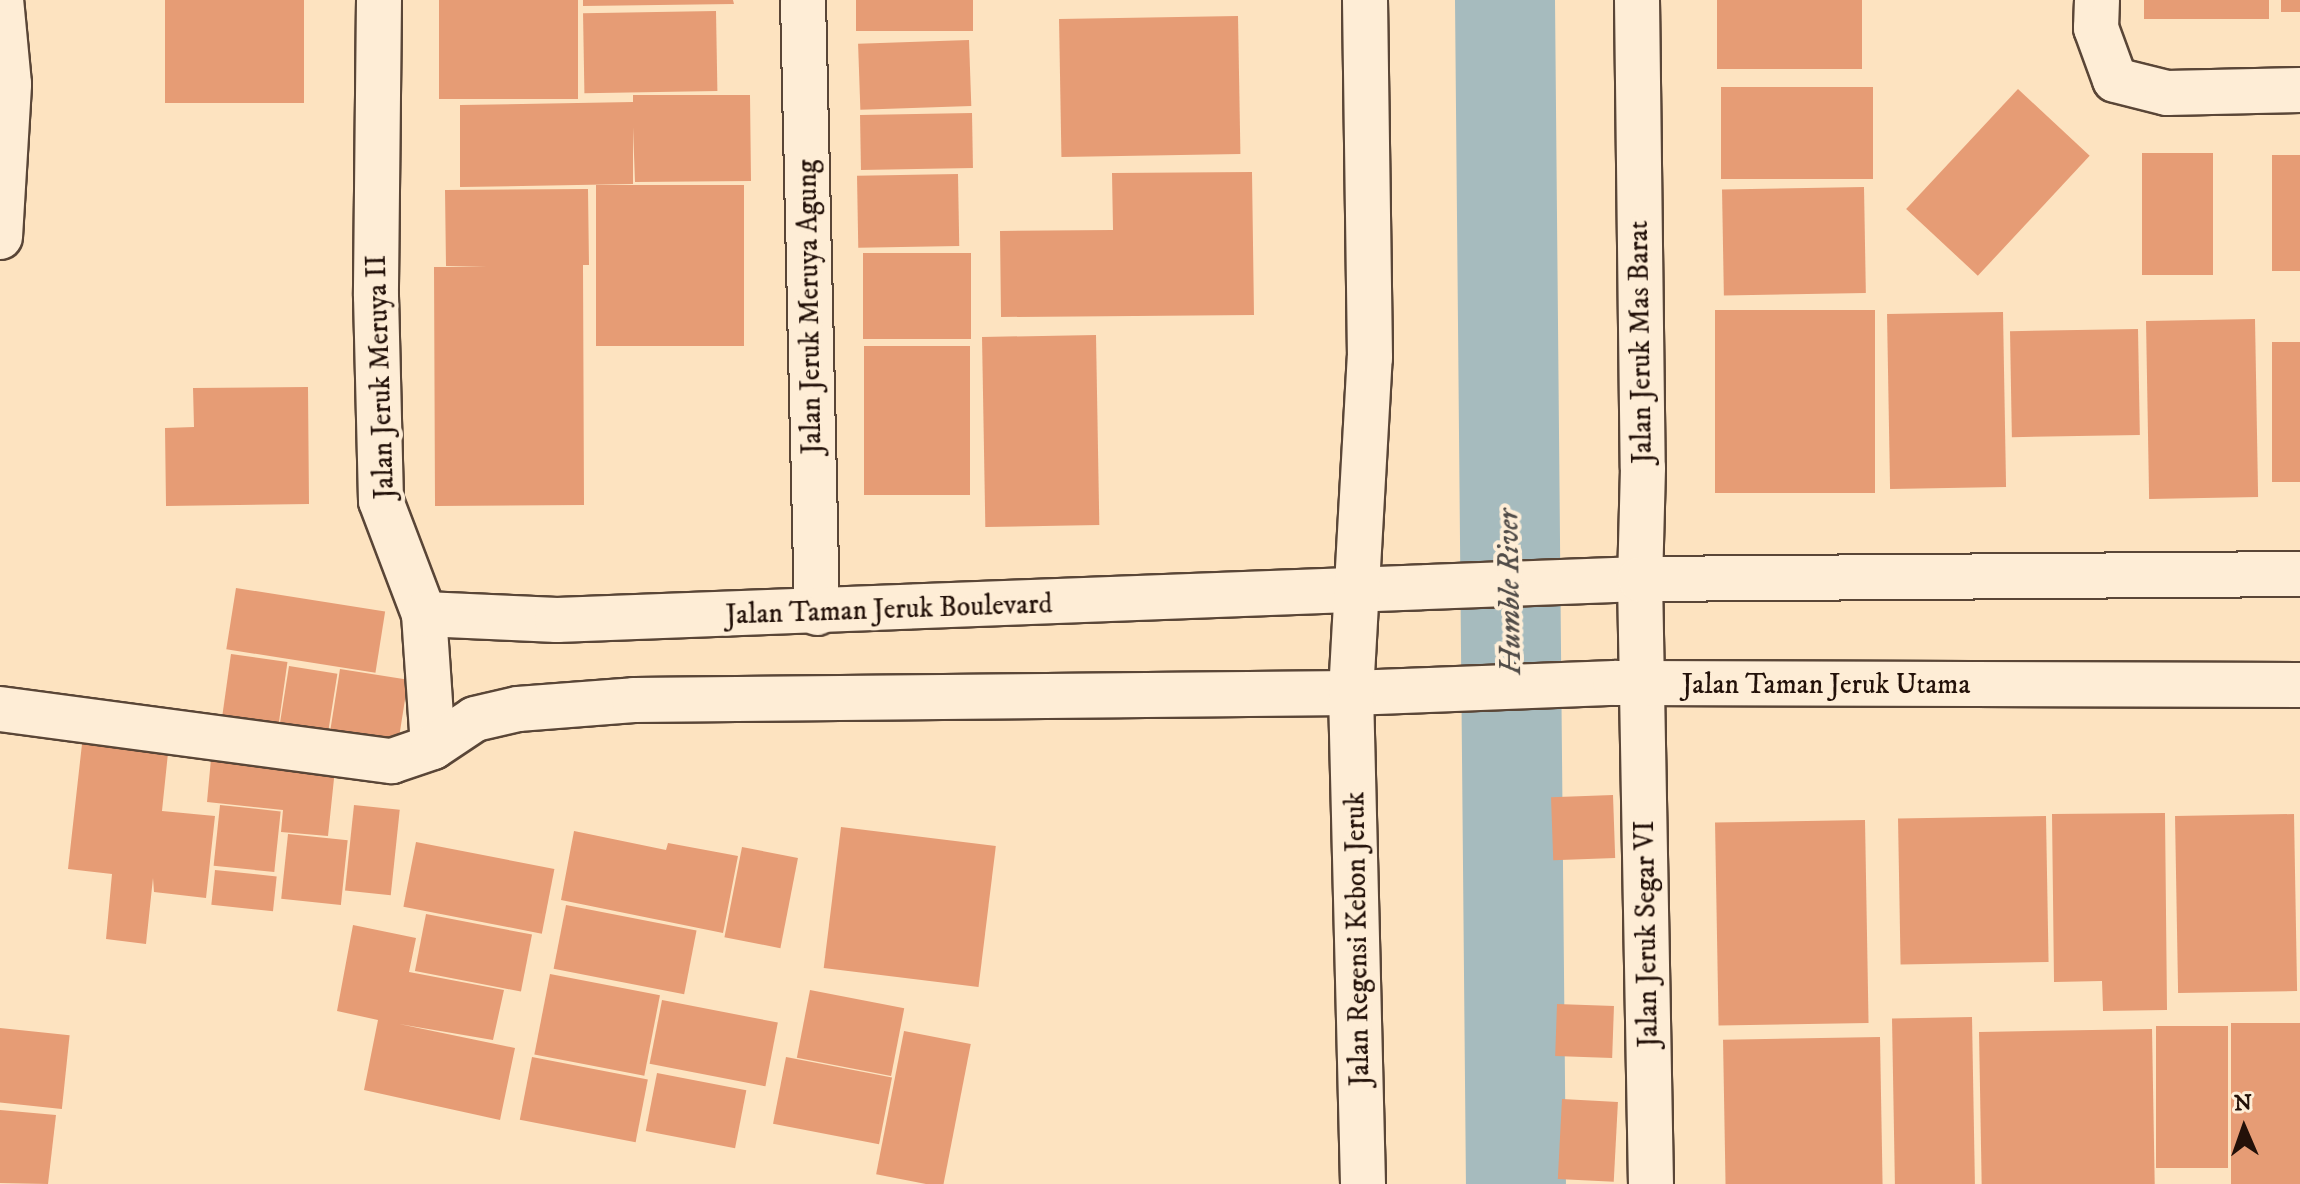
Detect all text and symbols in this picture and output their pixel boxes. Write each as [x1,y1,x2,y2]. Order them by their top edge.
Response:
street label: Jalan Jeruk Meruya Agung [791,159,829,455]
street label: Jalan Jeruk Mas Barat [1622,220,1660,464]
street label: Jalan Jeruk Meruya II [360,254,402,500]
water label: Humble River [1492,509,1530,675]
street label: Jalan Taman Jeruk Boulevard [725,588,1053,632]
street label: Jalan Taman Jeruk Utama [1682,668,1970,702]
street label: Jalan Regensi Kebon Jeruk [1339,792,1377,1086]
street label: Jalan Jeruk Segar VI [1628,820,1666,1048]
north arrow [2204,1088,2284,1168]
text: N [2234,1090,2253,1117]

